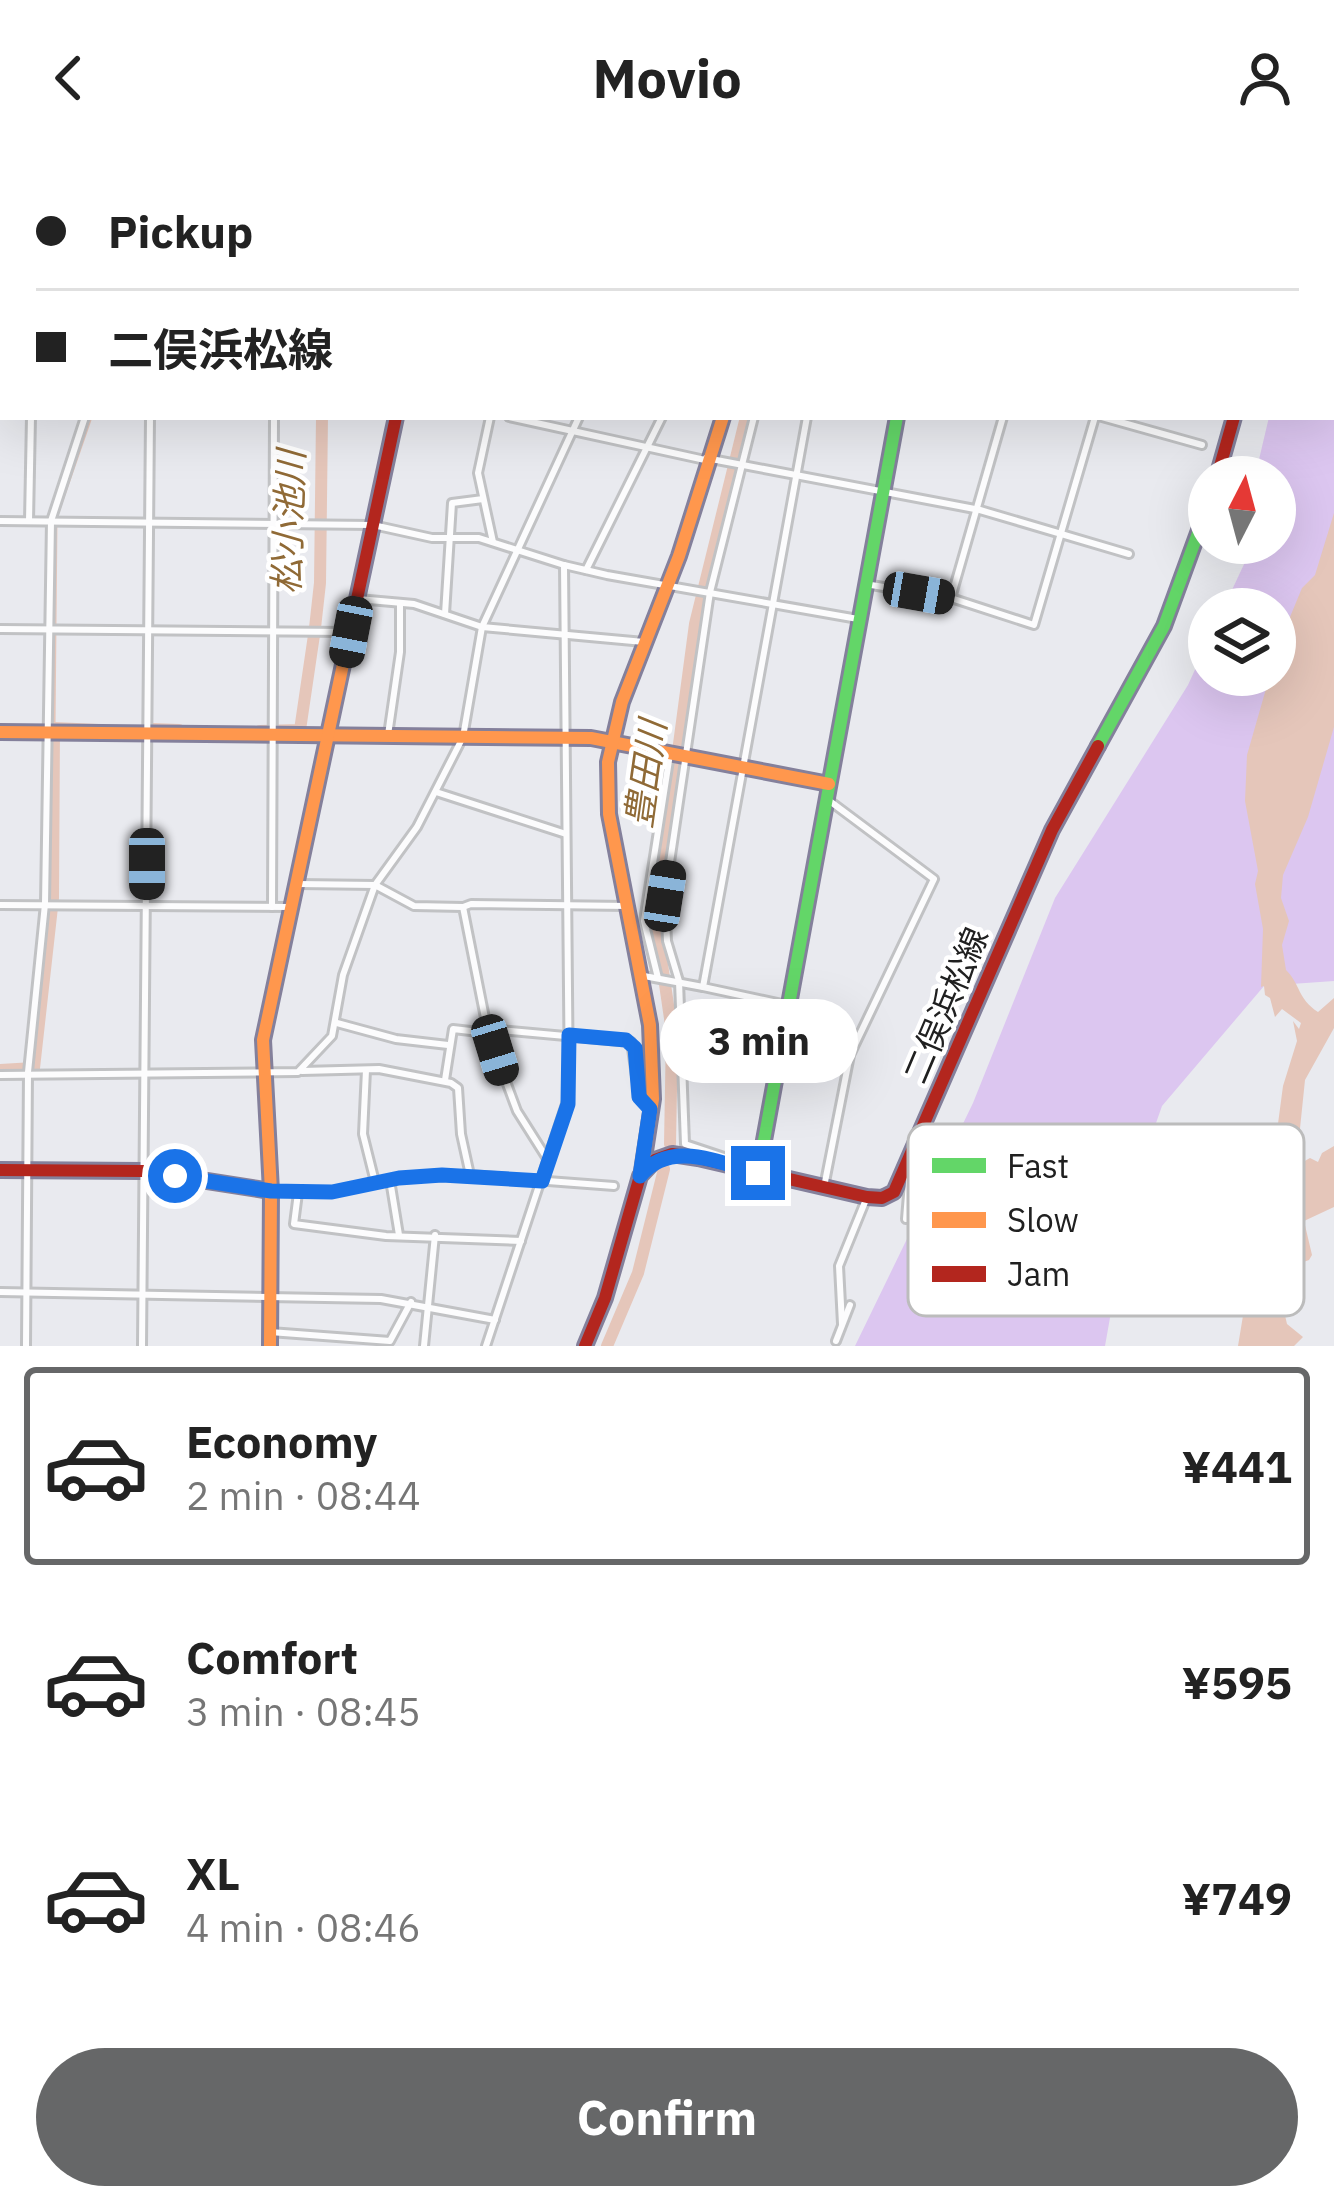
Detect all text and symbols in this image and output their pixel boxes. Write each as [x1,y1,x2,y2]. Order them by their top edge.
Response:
text: Movio [592,43,742,113]
icon: back [36,45,102,111]
icon: person [1232,45,1298,111]
text: Pickup [108,202,253,260]
text: 二俣浜松線 [108,320,333,378]
water label: 松小池川 [262,445,314,595]
north arrow [1188,456,1296,564]
map controls [1188,456,1296,696]
car [880,569,958,617]
button: layers [1188,588,1296,696]
car [326,593,376,671]
water label: 豊田川 [614,713,676,831]
car [129,828,165,900]
car [642,858,688,934]
street label: 二俣浜松線 [893,921,997,1089]
callout: 3 min [659,999,857,1083]
car [467,1010,523,1090]
text: 3 min [708,1015,810,1066]
legend [908,1124,1304,1316]
text: Fast [1007,1144,1069,1187]
route end [731,1146,785,1200]
route start [148,1149,202,1203]
text: Slow [1007,1198,1079,1241]
text: Jam [1007,1252,1070,1295]
icon: car [42,1412,150,1520]
text: Economy [186,1412,377,1470]
text: ¥441 [1182,1437,1292,1495]
text: 2 min · 08:44 [186,1470,421,1521]
icon: car [42,1628,150,1736]
text: Comfort [186,1628,358,1686]
text: ¥595 [1182,1653,1292,1711]
text: 3 min · 08:45 [186,1686,421,1737]
icon: car [42,1844,150,1952]
text: XL [186,1844,240,1902]
text: ¥749 [1182,1869,1292,1927]
text: 4 min · 08:46 [186,1902,421,1953]
button: Confirm [36,2048,1298,2186]

